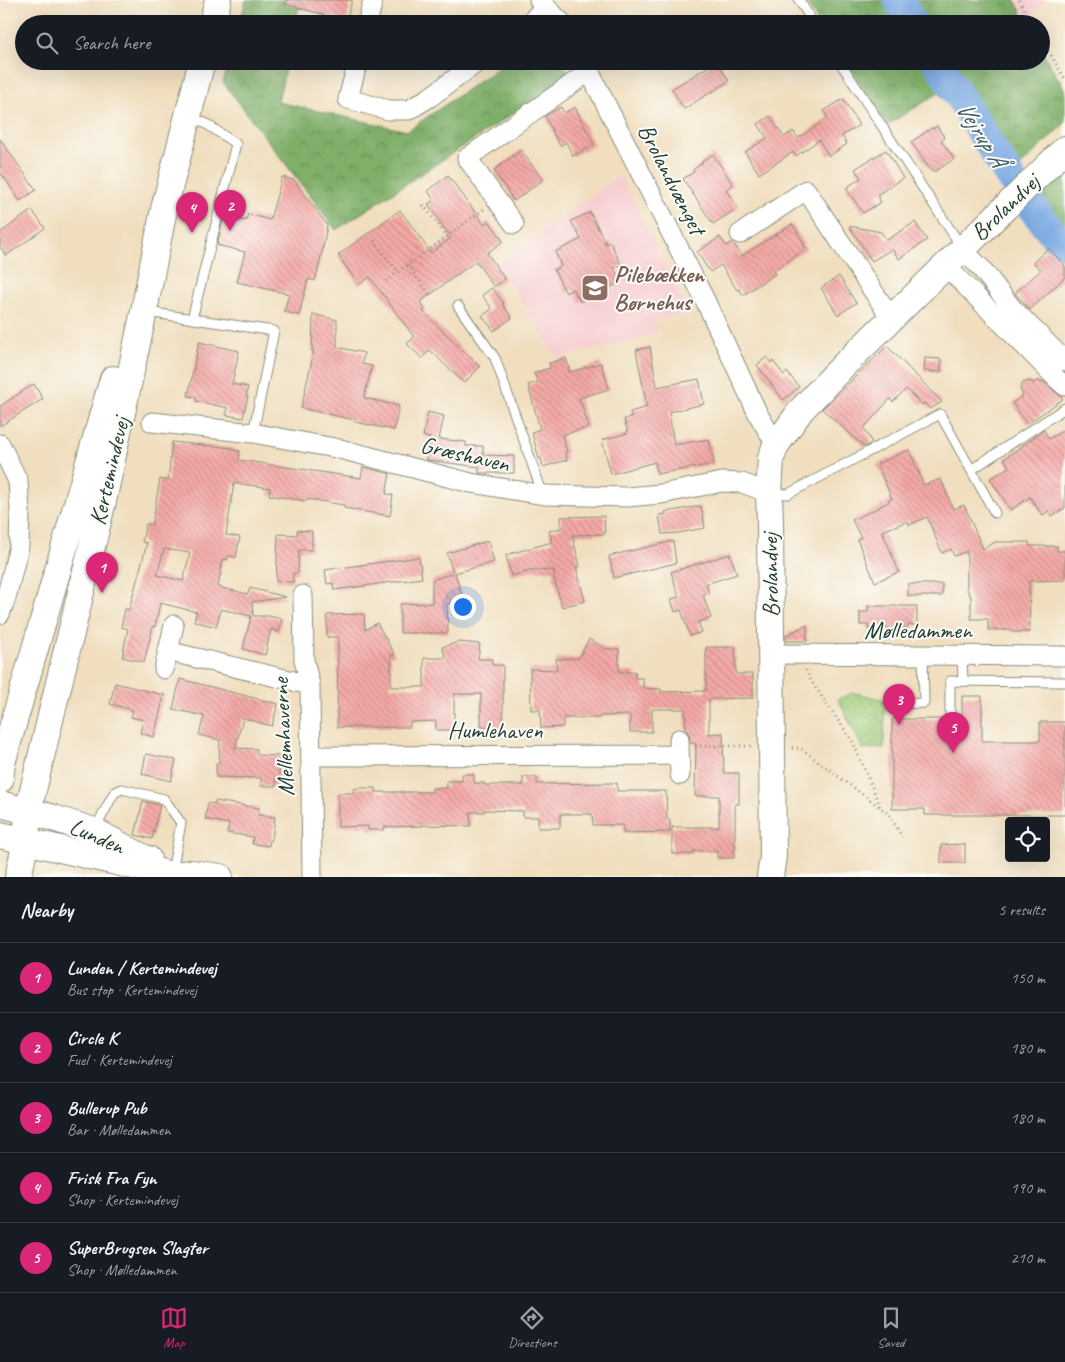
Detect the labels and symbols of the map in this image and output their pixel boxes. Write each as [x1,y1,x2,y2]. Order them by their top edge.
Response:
water label: Vejrup Å [949,95,1018,179]
street label: Brolandvænget [631,119,714,242]
street label: Brolandvej [964,165,1048,247]
pin: 2 [214,190,246,231]
pin: 4 [176,192,208,233]
place label: Pilebækken Børnehus [614,259,706,317]
school or university icon: Pilebækken Børnehus [580,273,610,303]
street label: Kertemindevej [82,411,137,528]
street label: Græshaven [418,429,513,479]
street label: Brolandvej [754,530,786,617]
pin: 1 [86,552,118,593]
your location [450,594,476,620]
street label: Mølledammen [864,615,973,645]
street label: Mellemhaverne [265,675,301,797]
pin: 3 [883,684,915,725]
pin: 5 [937,712,969,753]
street label: Humlehaven [448,715,543,745]
street label: Lunden [65,811,130,861]

